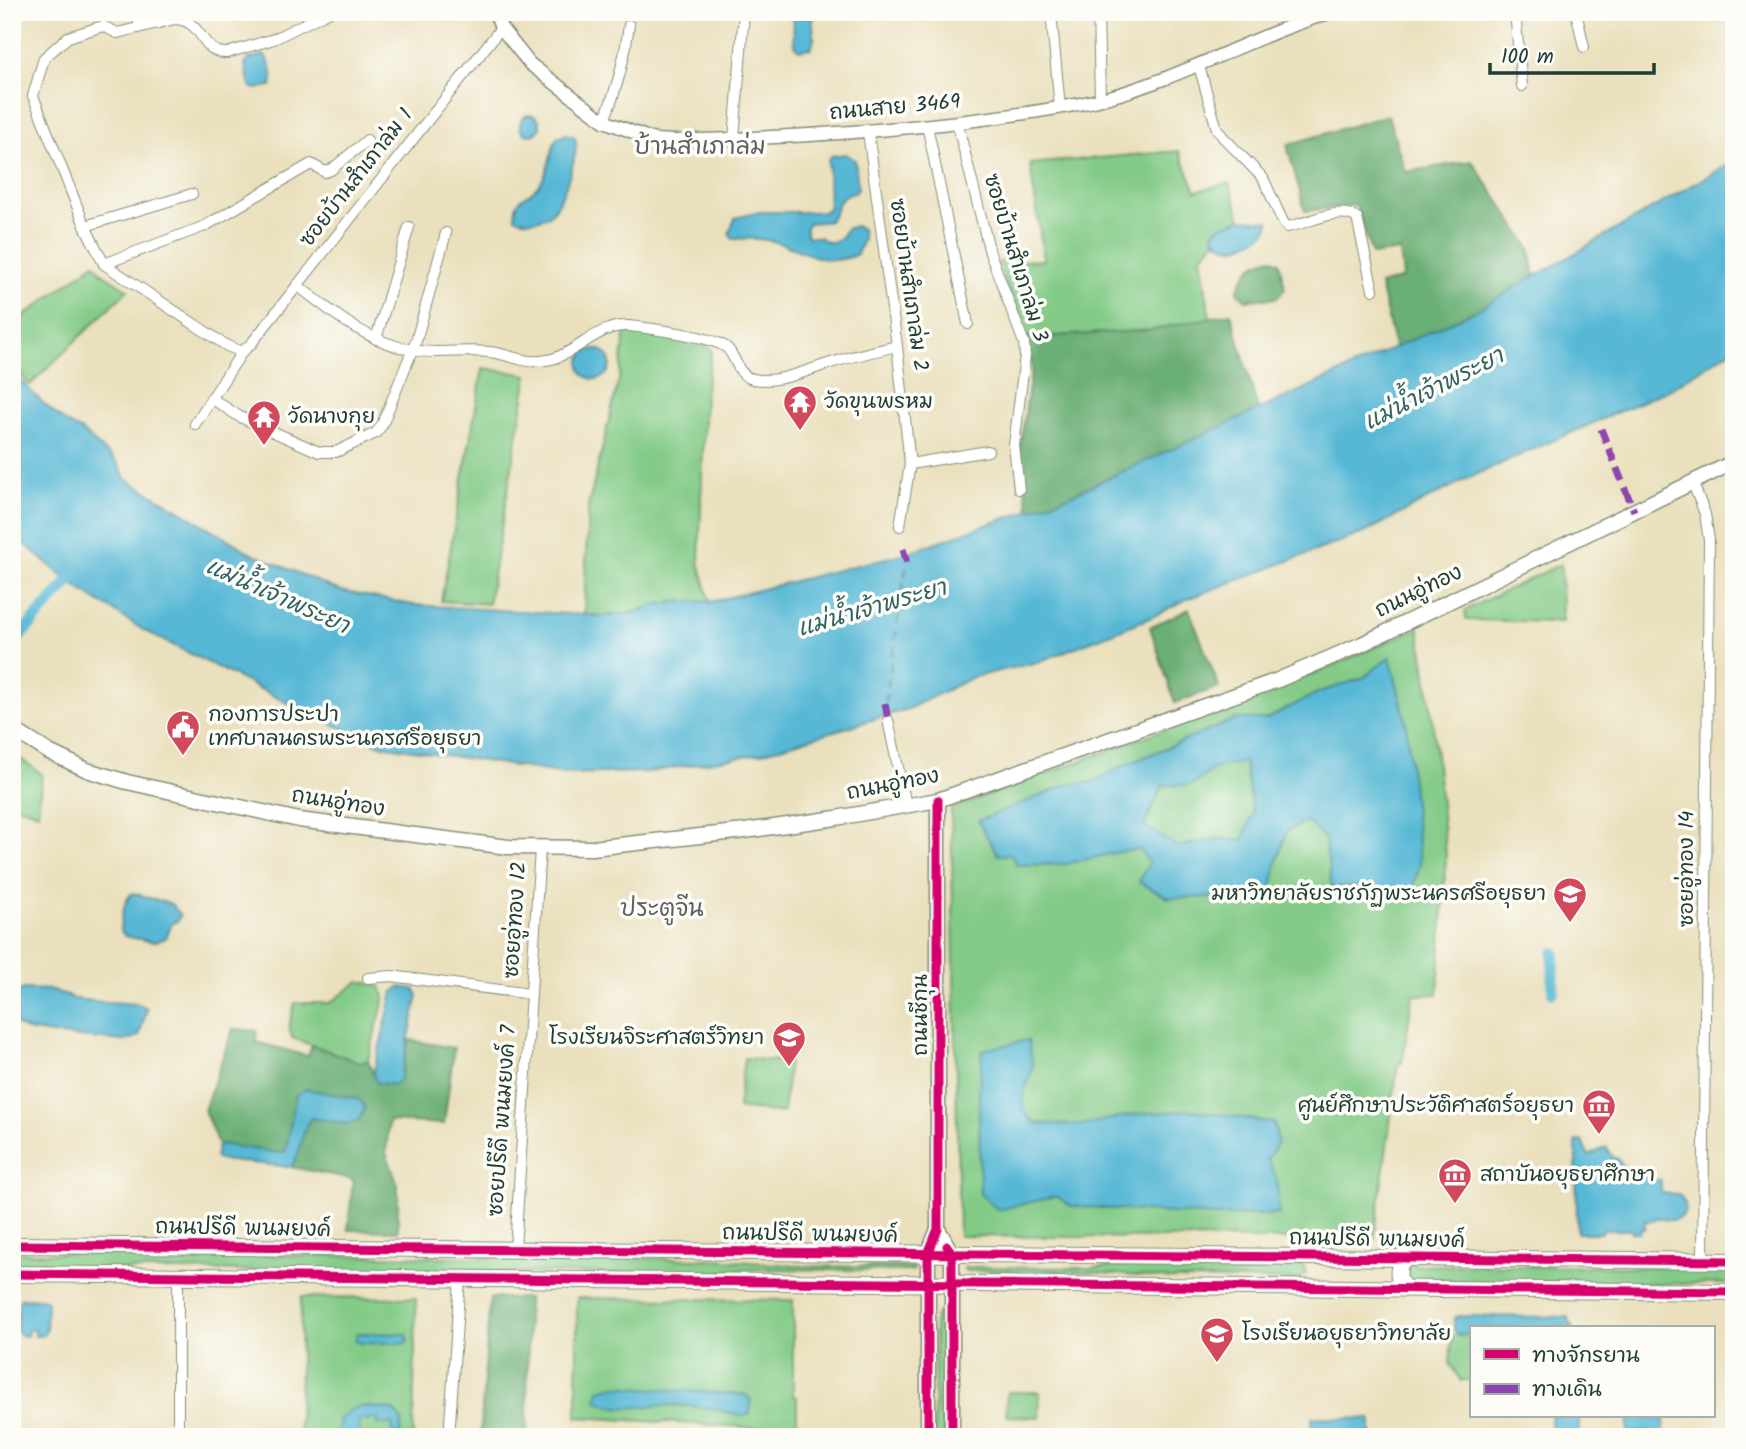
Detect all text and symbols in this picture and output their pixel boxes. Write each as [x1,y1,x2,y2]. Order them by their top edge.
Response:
scale bar [1490,32,1655,76]
text: 100 m [1501,41,1554,74]
street label: ถนนสาย 3469 [828,86,962,130]
street label: ซอยบ้านสำเภาล่ม 1 [292,101,422,255]
district label: บ้านสำเภาล่ม [634,128,766,167]
street label: ซอยบ้านสำเภาล่ม 3 [974,170,1056,346]
street label: ซอยบ้านสำเภาล่ม 2 [880,196,936,374]
water label: แม่น้ำเจ้าพระยา [1355,334,1512,441]
temple icon: วัดขุนพรหม [781,383,819,432]
place label: วัดขุนพรหม [824,386,933,419]
temple icon: วัดนางกุย [245,398,283,447]
place label: วัดนางกุย [288,401,375,434]
water label: แม่น้ำเจ้าพระยา [200,545,358,645]
street label: ถนนอู่ทอง [1370,557,1468,627]
water label: แม่น้ำเจ้าพระยา [792,565,953,647]
place label: กองการประปา เทศบาลนครพระนครศรีอยุธยา [208,699,481,756]
public building icon: กองการประปา เทศบาลนครพระนครศรีอยุธยา [164,708,202,757]
street label: ถนนอู่ทอง [844,760,942,810]
street label: ถนนอู่ทอง [289,779,387,827]
street label: ซอยอู่ทอง 14 [1671,811,1704,927]
street label: ซอยอู่ทอง 12 [495,860,537,980]
school or university icon: มหาวิทยาลัยราชภัฏพระนครศรีอยุธยา [1551,875,1589,924]
place label: มหาวิทยาลัยราชภัฏพระนครศรีอยุธยา [1211,878,1546,911]
district label: ประตูจีน [620,892,704,928]
street label: ถนนชีกุน [905,974,938,1056]
school or university icon: โรงเรียนจิระศาสตร์วิทยา [770,1019,808,1068]
place label: โรงเรียนจิระศาสตร์วิทยา [549,1022,764,1055]
street label: ซอยปรีดี พนมยงค์ 7 [480,1023,526,1218]
museum icon: ศูนย์ศึกษาประวัติศาสตร์อยุธยา [1580,1087,1618,1136]
place label: ศูนย์ศึกษาประวัติศาสตร์อยุธยา [1298,1090,1574,1123]
museum icon: สถาบันอยุธยาศึกษา [1436,1156,1474,1205]
place label: สถาบันอยุธยาศึกษา [1480,1159,1655,1192]
street label: ถนนปรีดี พนมยงค์ [155,1211,331,1247]
street label: ถนนปรีดี พนมยงค์ [722,1217,898,1253]
street label: ถนนปรีดี พนมยงค์ [1289,1222,1465,1258]
school or university icon: โรงเรียนอยุธยาวิทยาลัย [1198,1315,1236,1364]
place label: โรงเรียนอยุธยาวิทยาลัย [1242,1318,1451,1351]
legend [1470,1326,1714,1418]
text: ทางจักรยาน [1532,1340,1640,1373]
text: ทางเดิน [1532,1374,1602,1407]

